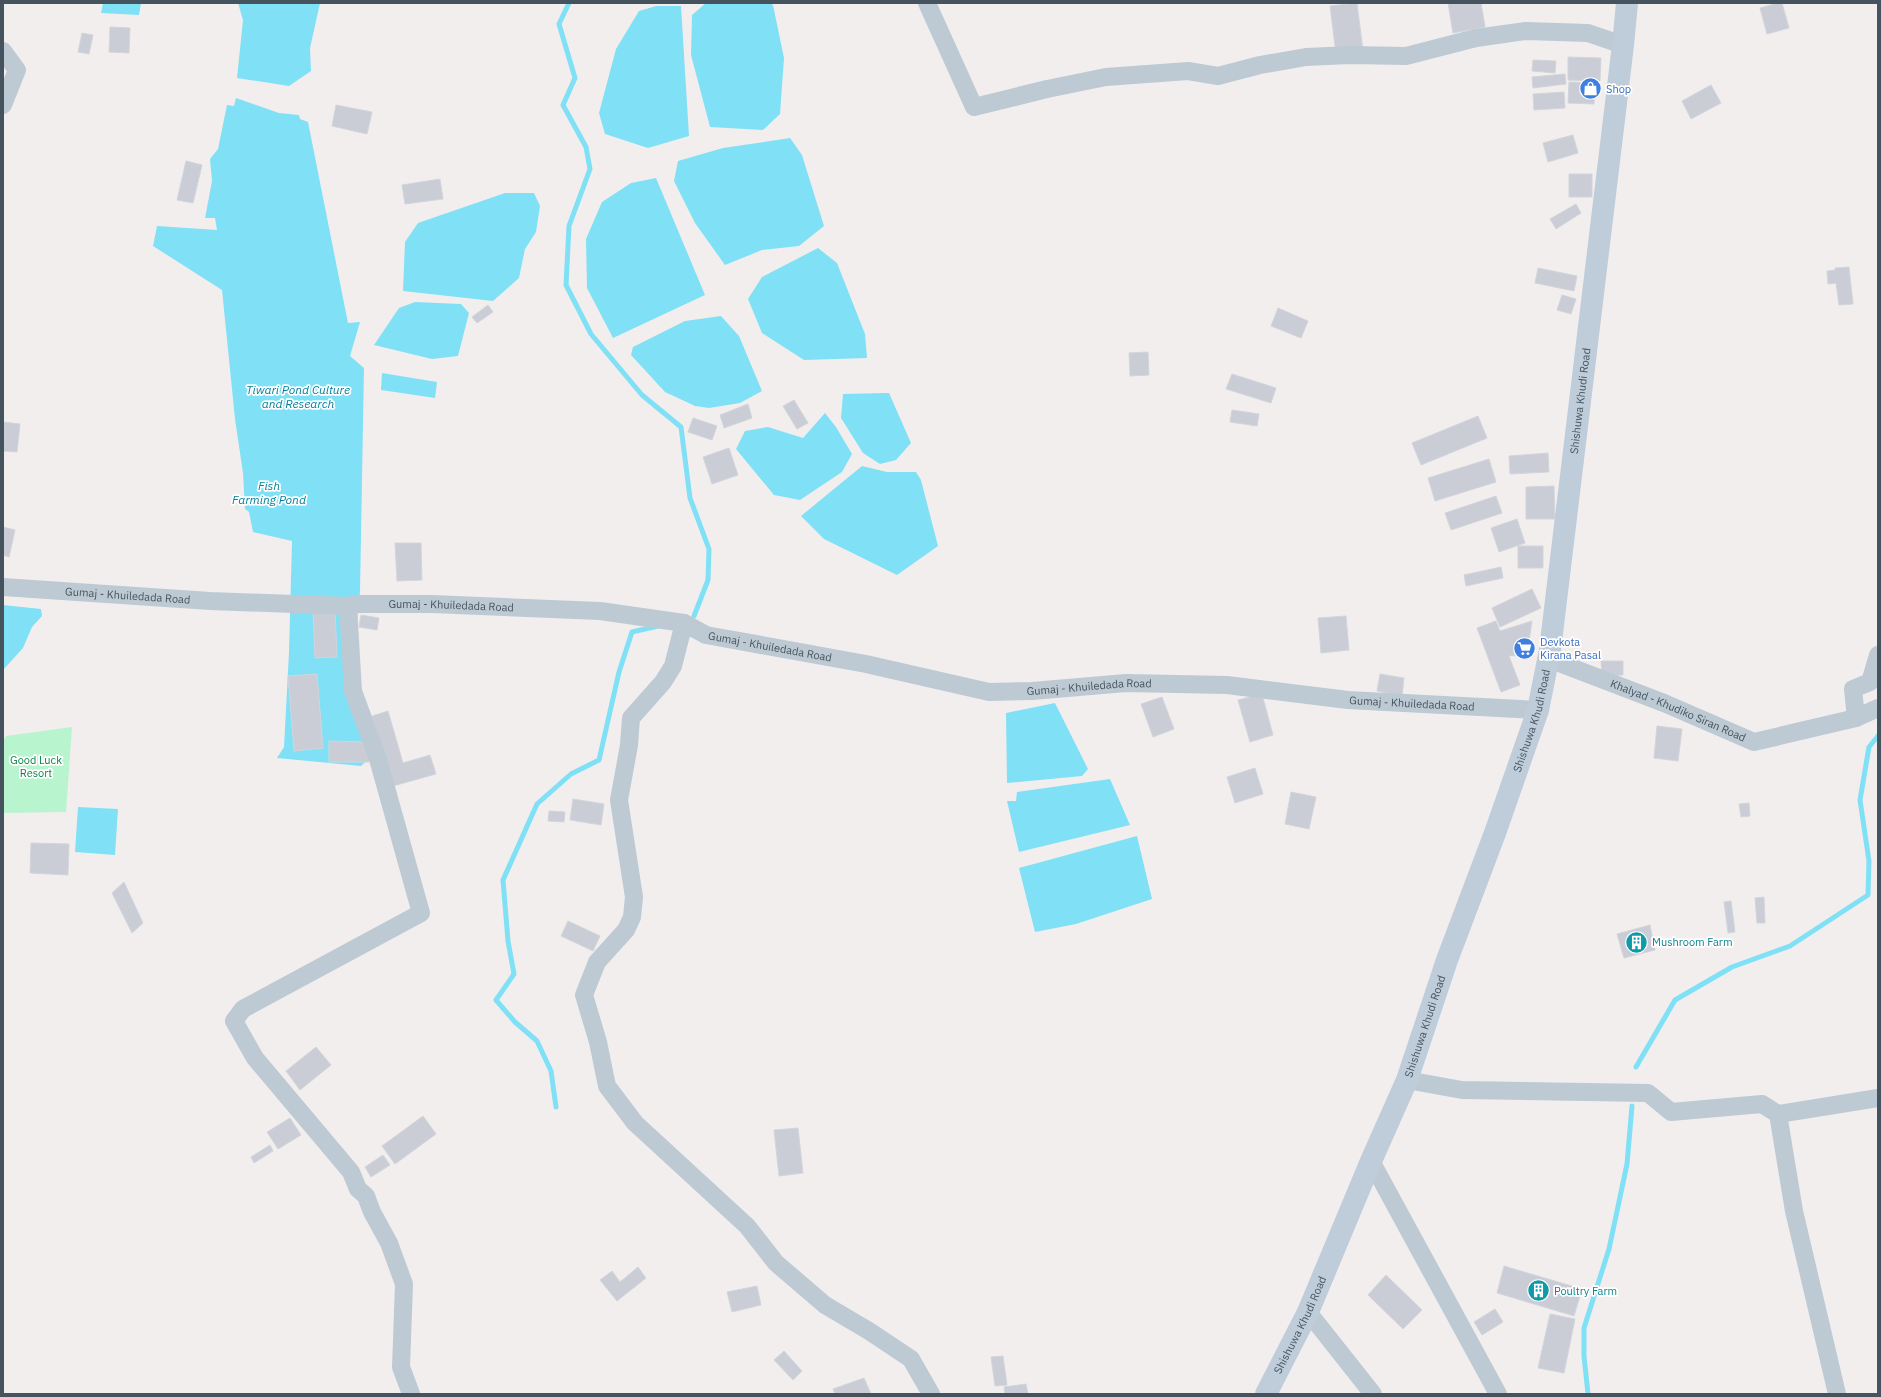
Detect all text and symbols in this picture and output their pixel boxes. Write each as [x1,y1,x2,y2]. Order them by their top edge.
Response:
shop icon: Shop [1578,76,1604,102]
place label: Shop [1606,82,1631,96]
street label: Shishuwa Khudi Road [1567,347,1593,455]
water label: Tiwari Pond Culture and Research [246,382,350,411]
water label: Fish Farming Pond [232,478,306,507]
street label: Gumaj - Khuiledada Road [65,584,191,607]
street label: Gumaj - Khuiledada Road [388,597,514,614]
street label: Gumaj - Khuiledada Road [707,629,833,665]
supermarket icon: Devkota Kirana Pasal [1511,635,1537,661]
place label: Devkota Kirana Pasal [1540,635,1601,662]
street label: Shishuwa Khudi Road [1510,668,1553,774]
street label: Gumaj - Khuiledada Road [1026,676,1152,698]
street label: Khalyad - Khudiko Siran Road [1608,676,1748,745]
street label: Gumaj - Khuiledada Road [1349,693,1475,714]
park label: Good Luck Resort [10,753,62,780]
building icon: Mushroom Farm [1623,929,1649,955]
place label: Mushroom Farm [1652,935,1733,949]
street label: Shishuwa Khudi Road [1401,973,1448,1079]
street label: Shishuwa Khudi Road [1271,1274,1329,1376]
building icon: Poultry Farm [1526,1278,1552,1304]
place label: Poultry Farm [1554,1284,1617,1298]

